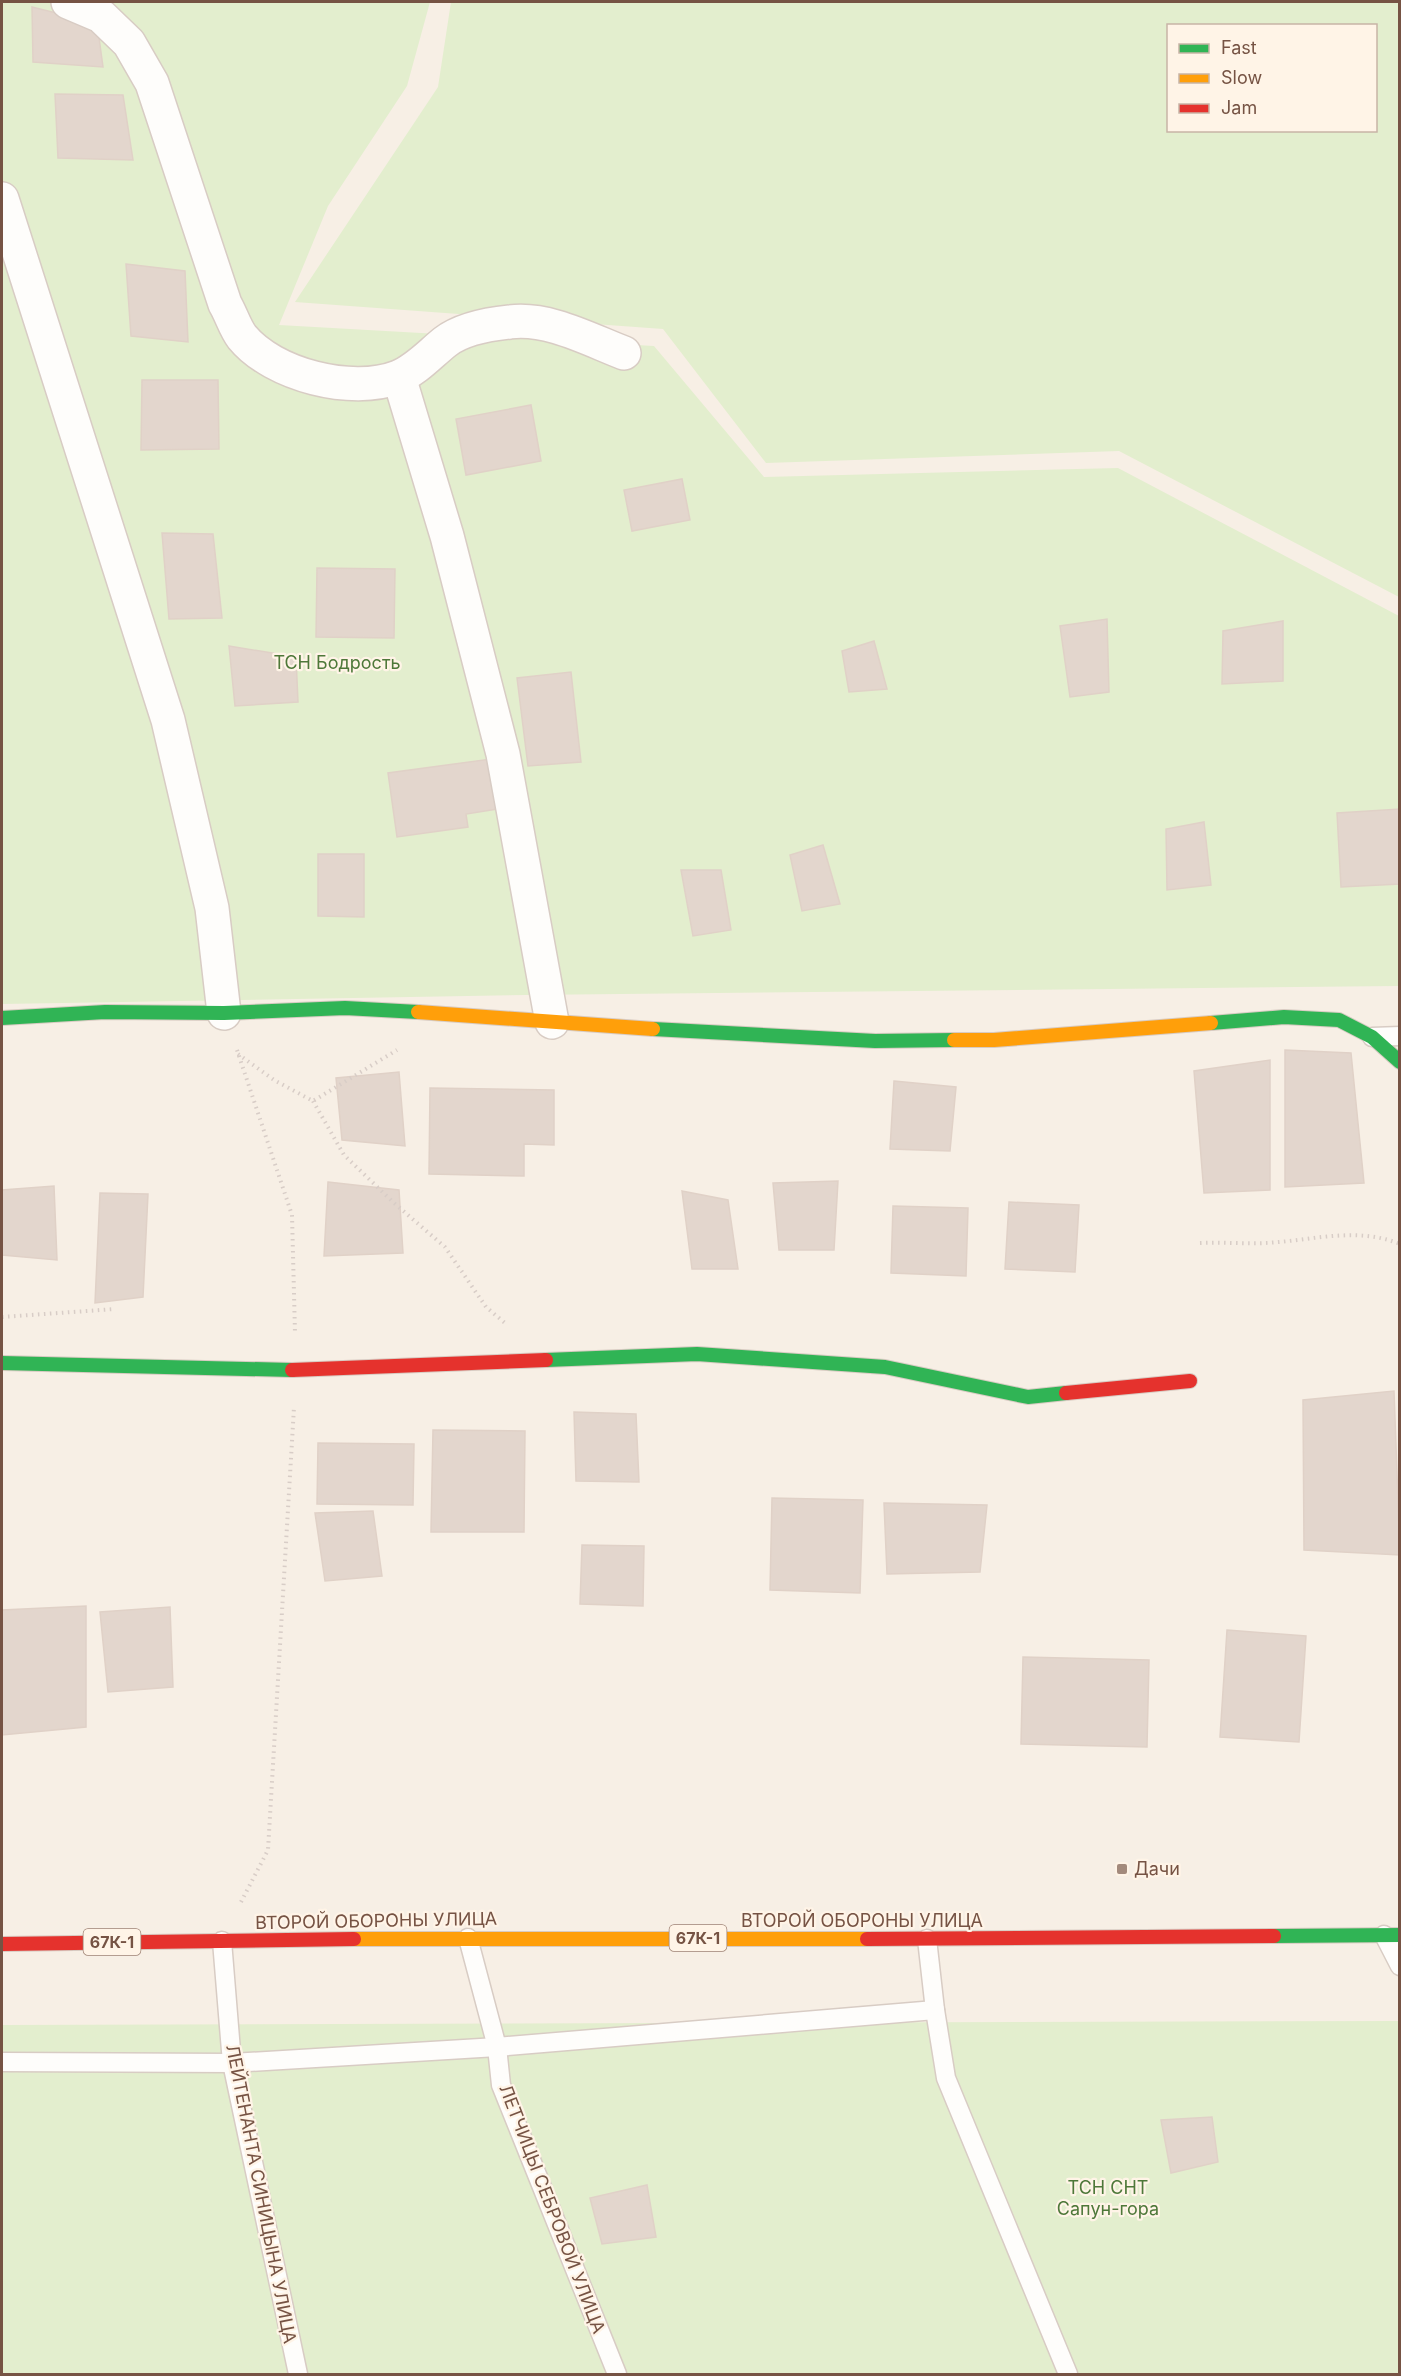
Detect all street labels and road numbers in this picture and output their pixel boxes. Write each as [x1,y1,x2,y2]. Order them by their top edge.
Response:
street label: ВТОРОЙ ОБОРОНЫ УЛИЦА [255,1907,497,1933]
street label: ВТОРОЙ ОБОРОНЫ УЛИЦА [741,1909,983,1931]
road number: 67К-1 [670,1925,726,1951]
road number: 67К-1 [84,1929,140,1955]
street label: ЛЕЙТЕНАНТА СИНИЦЫНА УЛИЦА [222,2042,302,2345]
street label: ЛЕТЧИЦЫ СЕБРОВОЙ УЛИЦА [495,2081,611,2336]

